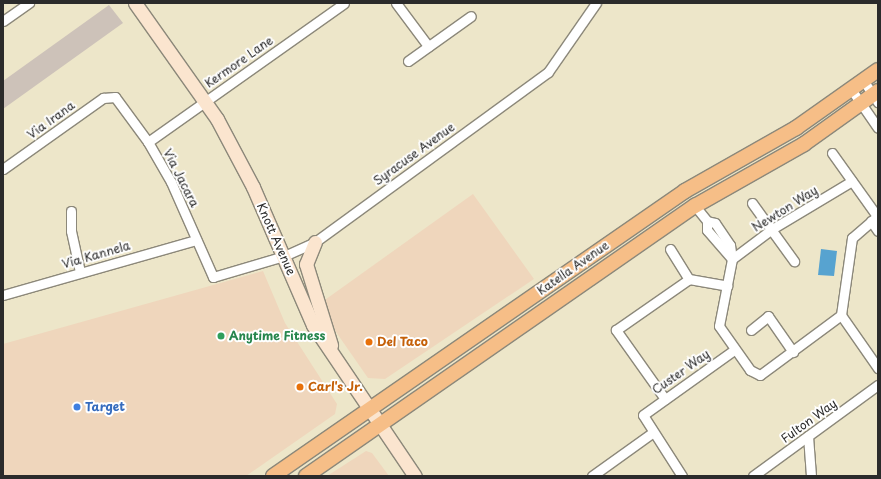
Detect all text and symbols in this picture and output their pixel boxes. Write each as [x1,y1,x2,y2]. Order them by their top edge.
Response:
street label: Kermore Lane [202,33,276,91]
street label: Via Irana [25,98,77,142]
street label: Syracuse Avenue [371,120,457,188]
street label: Via Jacara [160,146,202,210]
street label: Newton Way [749,183,821,235]
street label: Knott Avenue [254,201,298,277]
street label: Katella Avenue [534,238,612,298]
street label: Via Kannela [61,239,131,271]
place label: Anytime Fitness [229,329,326,343]
marker: Anytime Fitness [216,331,226,341]
place label: Del Taco [377,335,429,349]
marker: Del Taco [364,337,374,347]
street label: Custer Way [649,347,713,397]
place label: Carl's Jr. [308,380,363,394]
marker: Carl's Jr. [295,382,305,392]
street label: Fulton Way [778,396,840,446]
place label: Target [85,400,125,414]
marker: Target [72,402,82,412]

